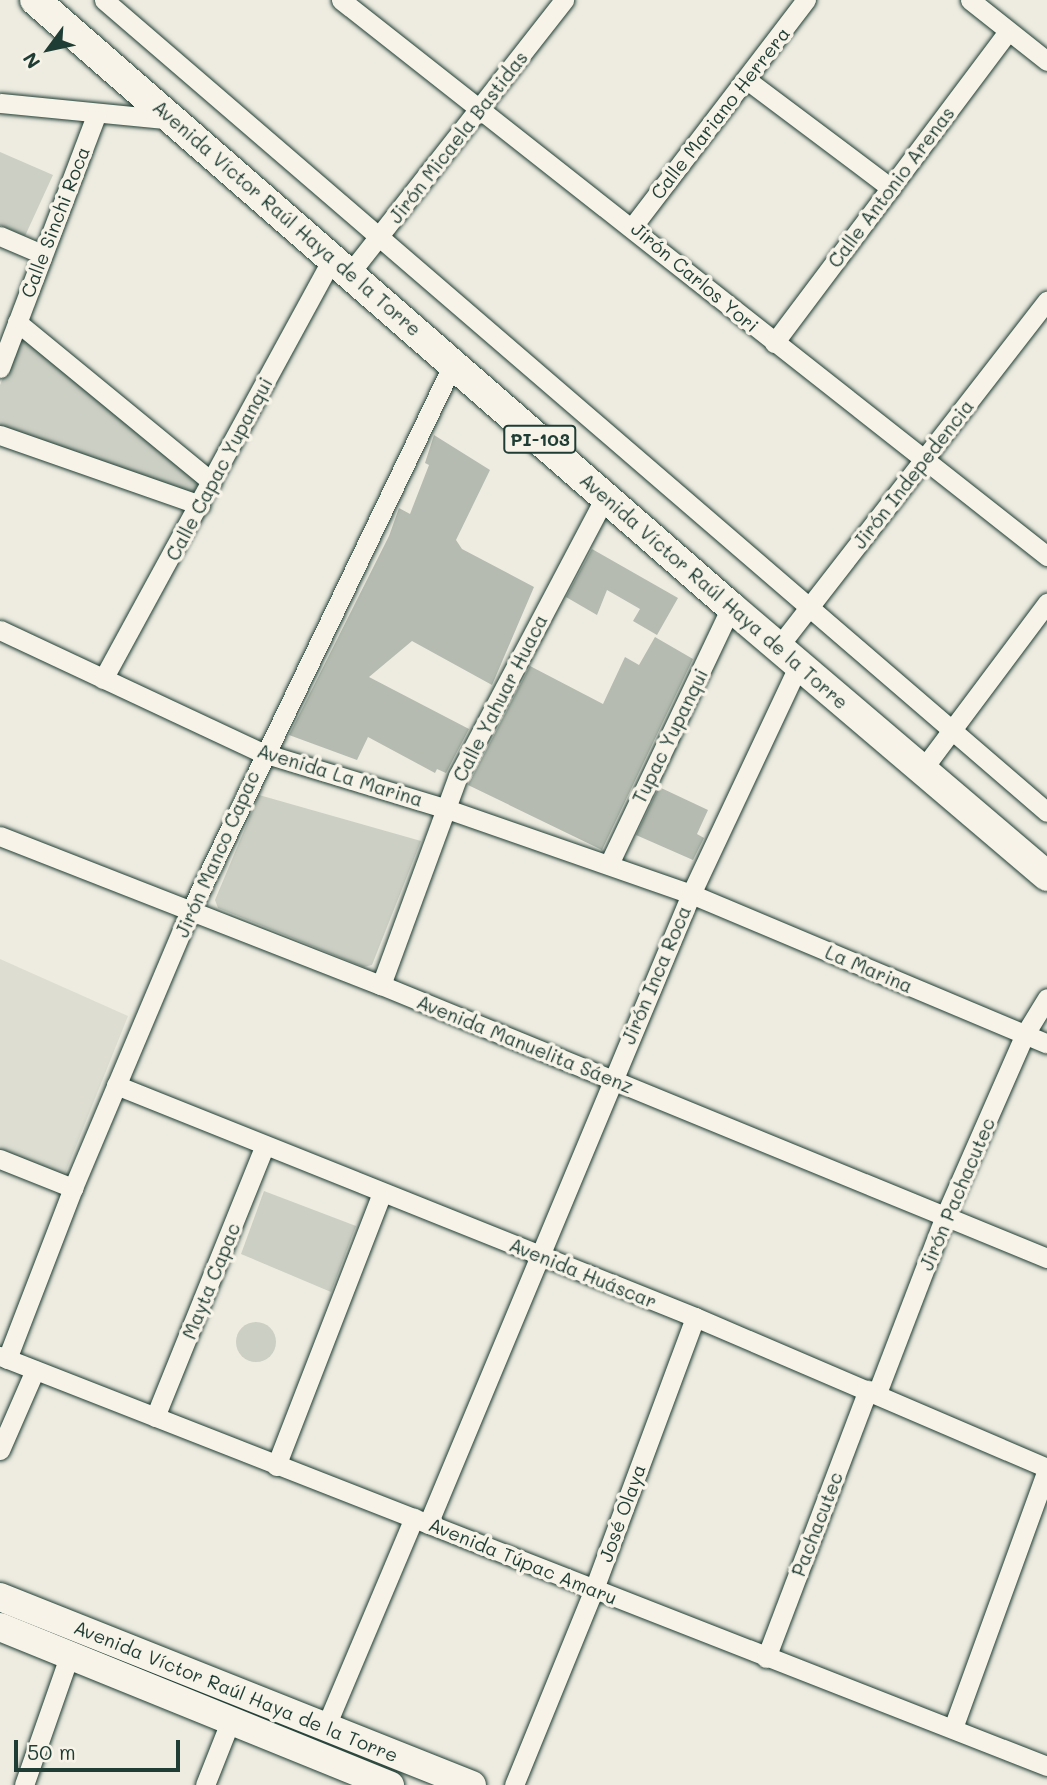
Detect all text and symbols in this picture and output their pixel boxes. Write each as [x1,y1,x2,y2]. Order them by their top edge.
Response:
north arrow [14,14,84,84]
street label: Calle Mariano Herrera [646,22,794,204]
street label: Jirón Micaela Bastidas [384,46,532,228]
text: N [17,48,45,74]
street label: Avenida Víctor Raúl Haya de la Torre [148,95,426,341]
street label: Calle Antonio Arenas [823,102,959,272]
street label: Calle Sinchi Roca [16,143,94,301]
street label: Jirón Carlos Yori [627,217,763,337]
street label: Calle Capac Yupanqui [161,373,277,565]
street label: Jirón Indepedencia [848,395,978,553]
road number: PI-103 [503,424,577,454]
street label: Avenida Víctor Raúl Haya de la Torre [575,468,853,714]
street label: Calle Yahuar Huaca [448,611,552,785]
street label: Tupac Yupanqui [628,665,712,807]
street label: Avenida La Marina [254,739,426,811]
street label: Jirón Manco Capac [170,767,264,941]
street label: Jirón Inca Roca [617,902,695,1048]
street label: La Marina [822,940,916,998]
street label: Avenida Manuelita Sáenz [414,990,636,1098]
street label: Jirón Pachacutec [915,1114,999,1274]
street label: Mayta Capac [177,1220,245,1342]
street label: Avenida Huáscar [506,1233,660,1313]
street label: José Olaya [594,1461,650,1565]
street label: Pachacutec [787,1469,847,1579]
street label: Avenida Túpac Amaru [425,1513,621,1609]
street label: Avenida Víctor Raúl Haya de la Torre [71,1615,401,1767]
scale bar [18,1726,184,1770]
text: 50 m [27,1738,76,1765]

